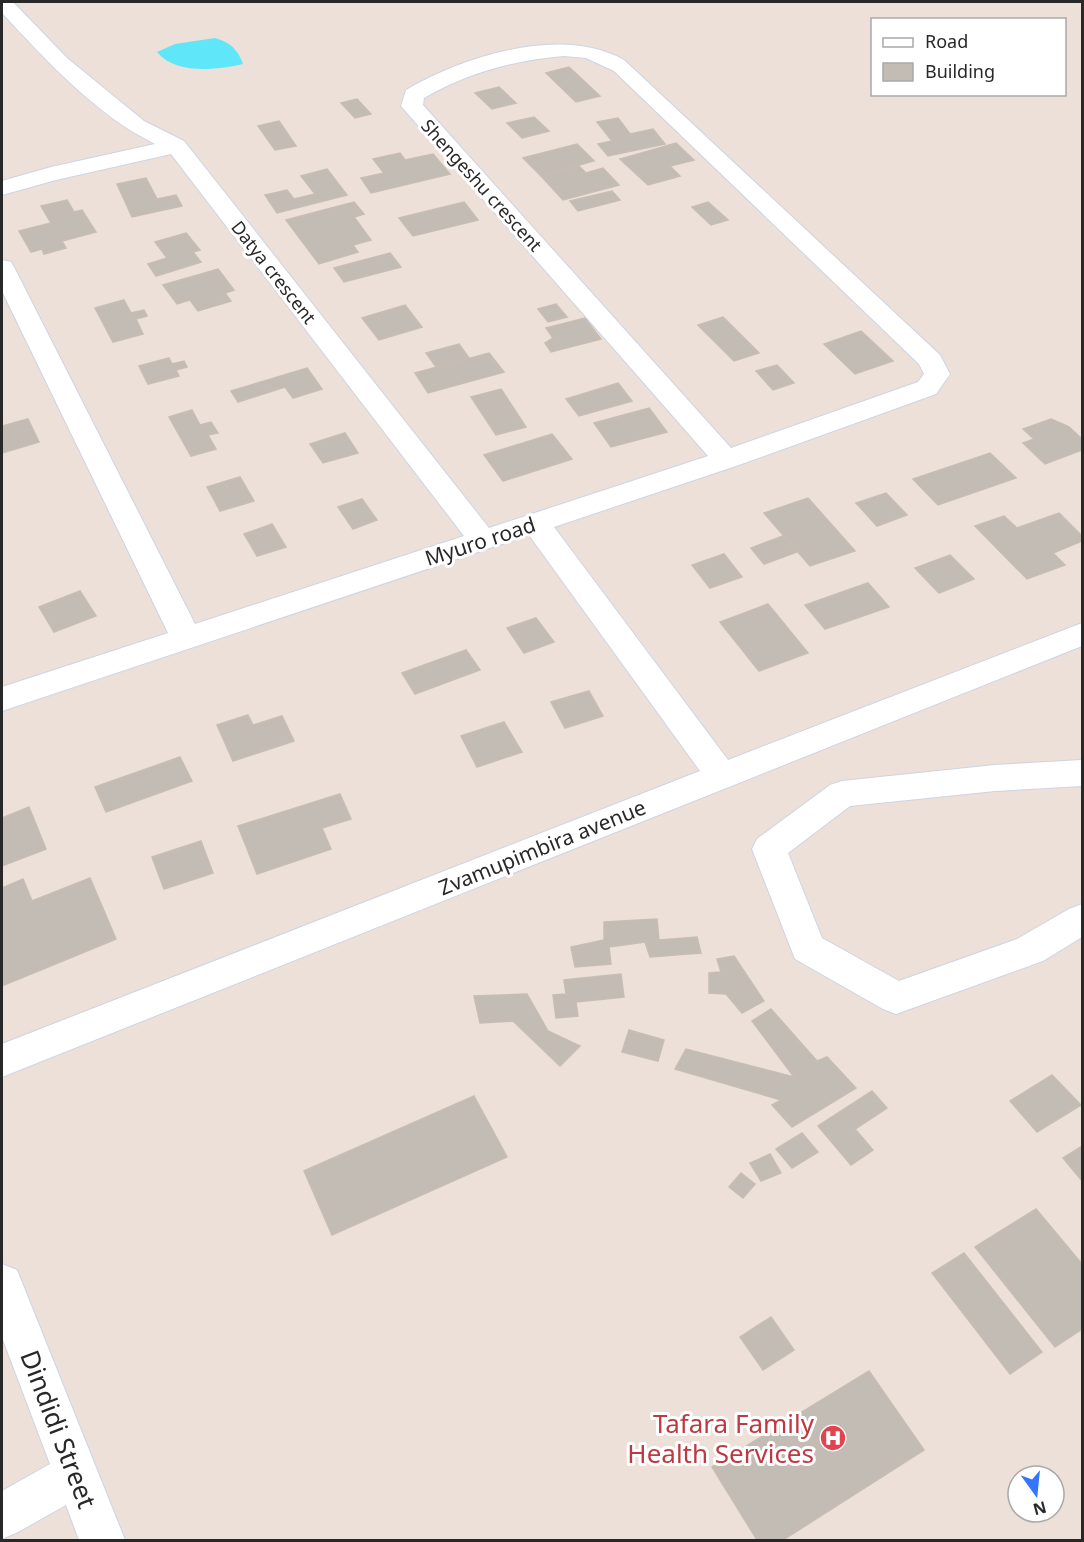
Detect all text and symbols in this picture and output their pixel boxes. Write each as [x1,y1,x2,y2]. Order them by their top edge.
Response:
legend [871,18,1066,96]
text: Road [925,29,968,53]
text: Building [925,59,995,83]
street label: Shengeshu crescent [416,114,548,257]
street label: Datya crescent [226,216,322,329]
street label: Myuro road [421,510,539,572]
street label: Zvamupimbira avenue [434,793,650,901]
street label: Dindidi Street [12,1345,106,1513]
place label: Tafara Family Health Services [627,1405,815,1471]
hospital icon: Tafara Family Health Services [818,1423,848,1453]
north arrow [1006,1464,1066,1524]
text: N [1031,1496,1049,1521]

